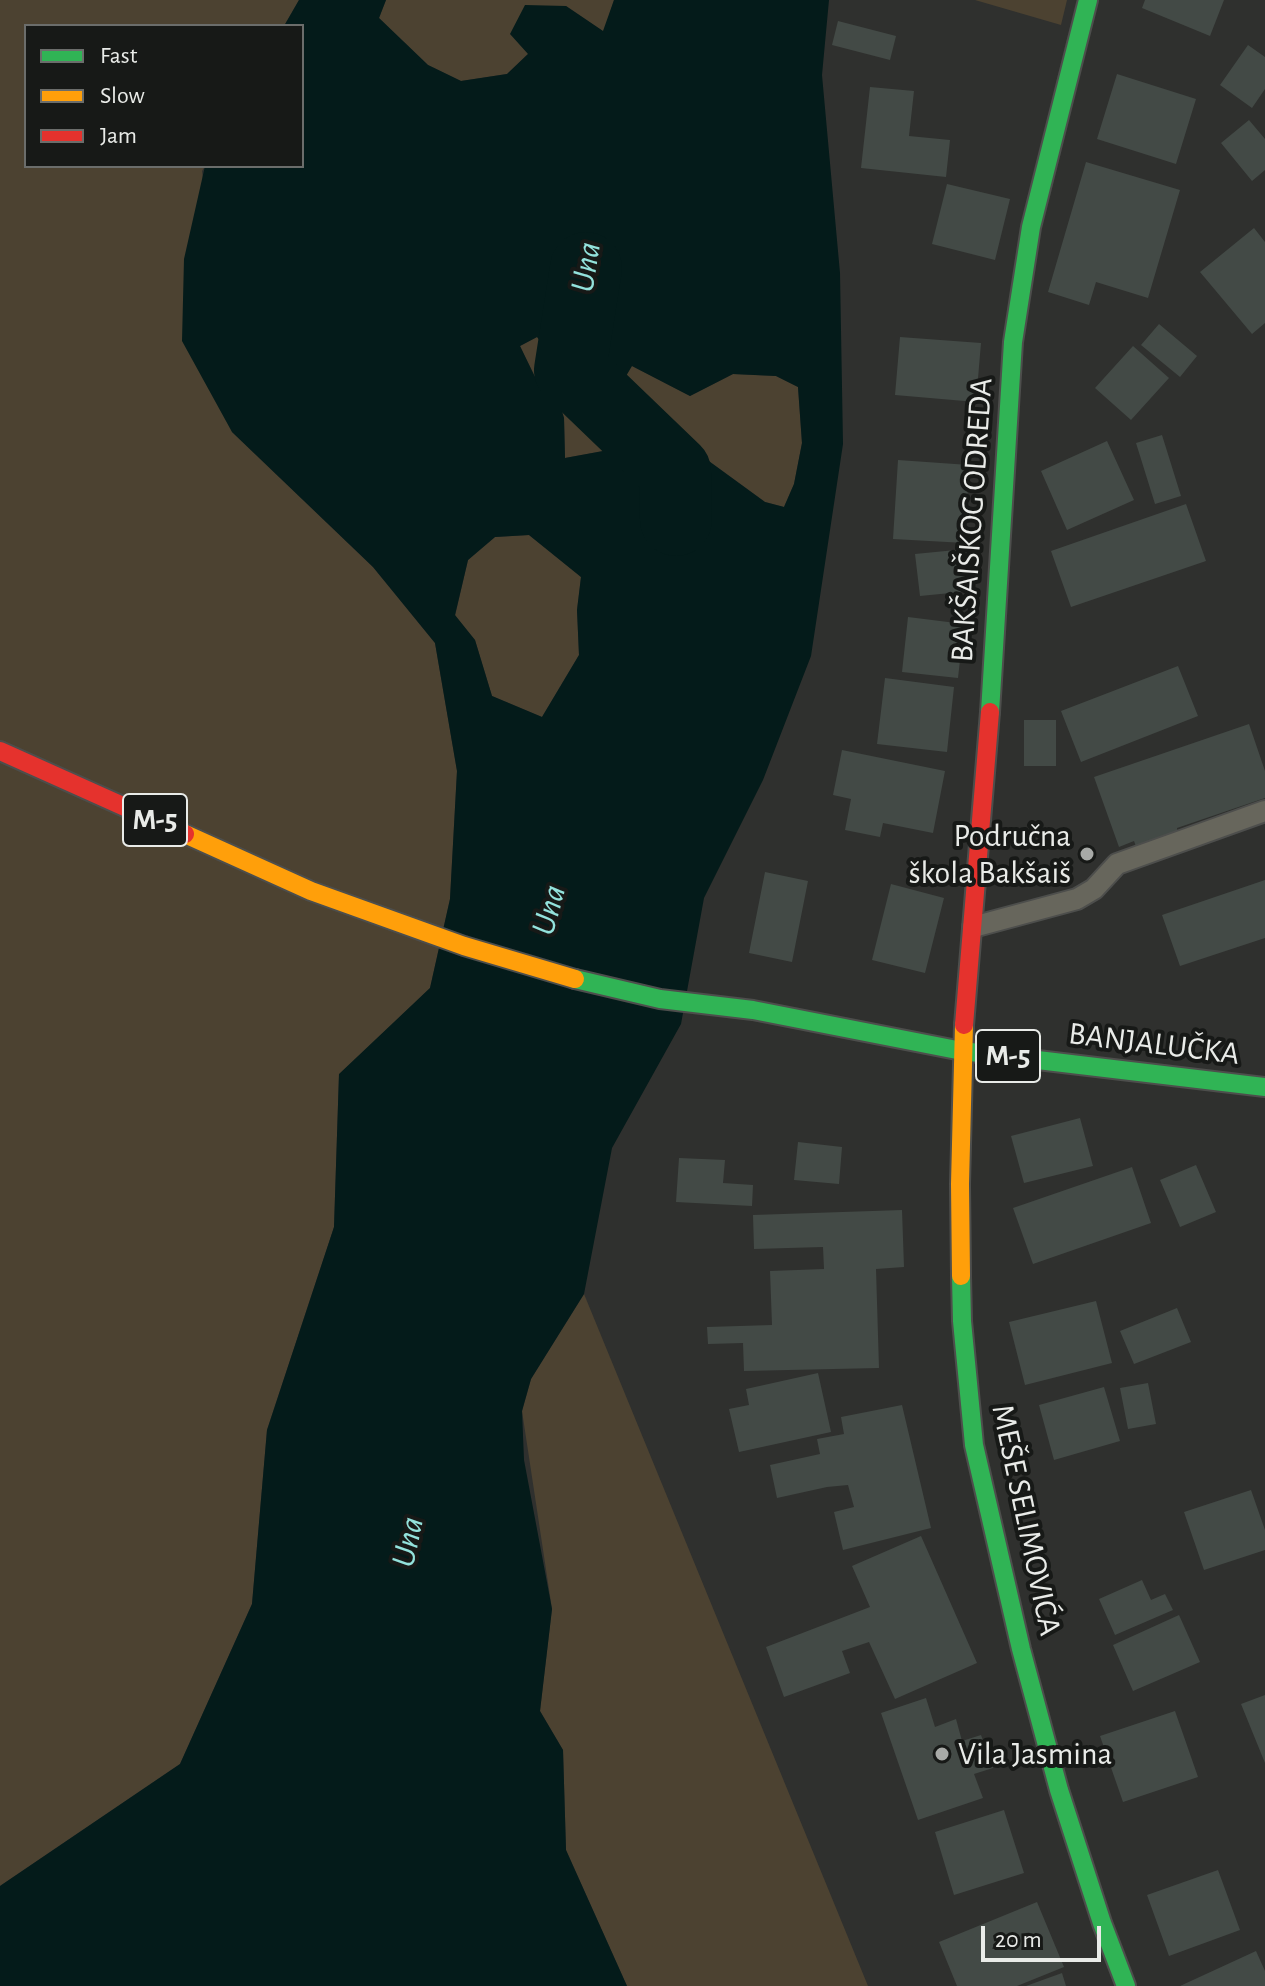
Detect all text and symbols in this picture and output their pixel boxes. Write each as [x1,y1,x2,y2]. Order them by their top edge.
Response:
legend [24,24,304,168]
text: Fast [100,44,137,68]
text: Slow [100,84,145,108]
text: Jam [100,124,137,148]
water label: Una [562,239,610,295]
street label: BAKŠAIŠKOG ODREDA [943,377,1001,663]
road number: M-5 [123,794,187,846]
place label: Područna škola Bakšaiš [909,817,1071,892]
marker: Područna škola Bakšaiš [1078,845,1096,863]
water label: Una [523,880,575,940]
street label: BANJALUČKA [1066,1014,1242,1074]
road number: M-5 [976,1030,1040,1082]
street label: MEŠE SELIMOVIĆA [983,1401,1069,1639]
water label: Una [383,1513,433,1571]
place label: Vila Jasmina [958,1735,1112,1773]
marker: Vila Jasmina [933,1745,951,1763]
scale bar [985,1910,1105,1960]
text: 20 m [995,1928,1042,1952]

